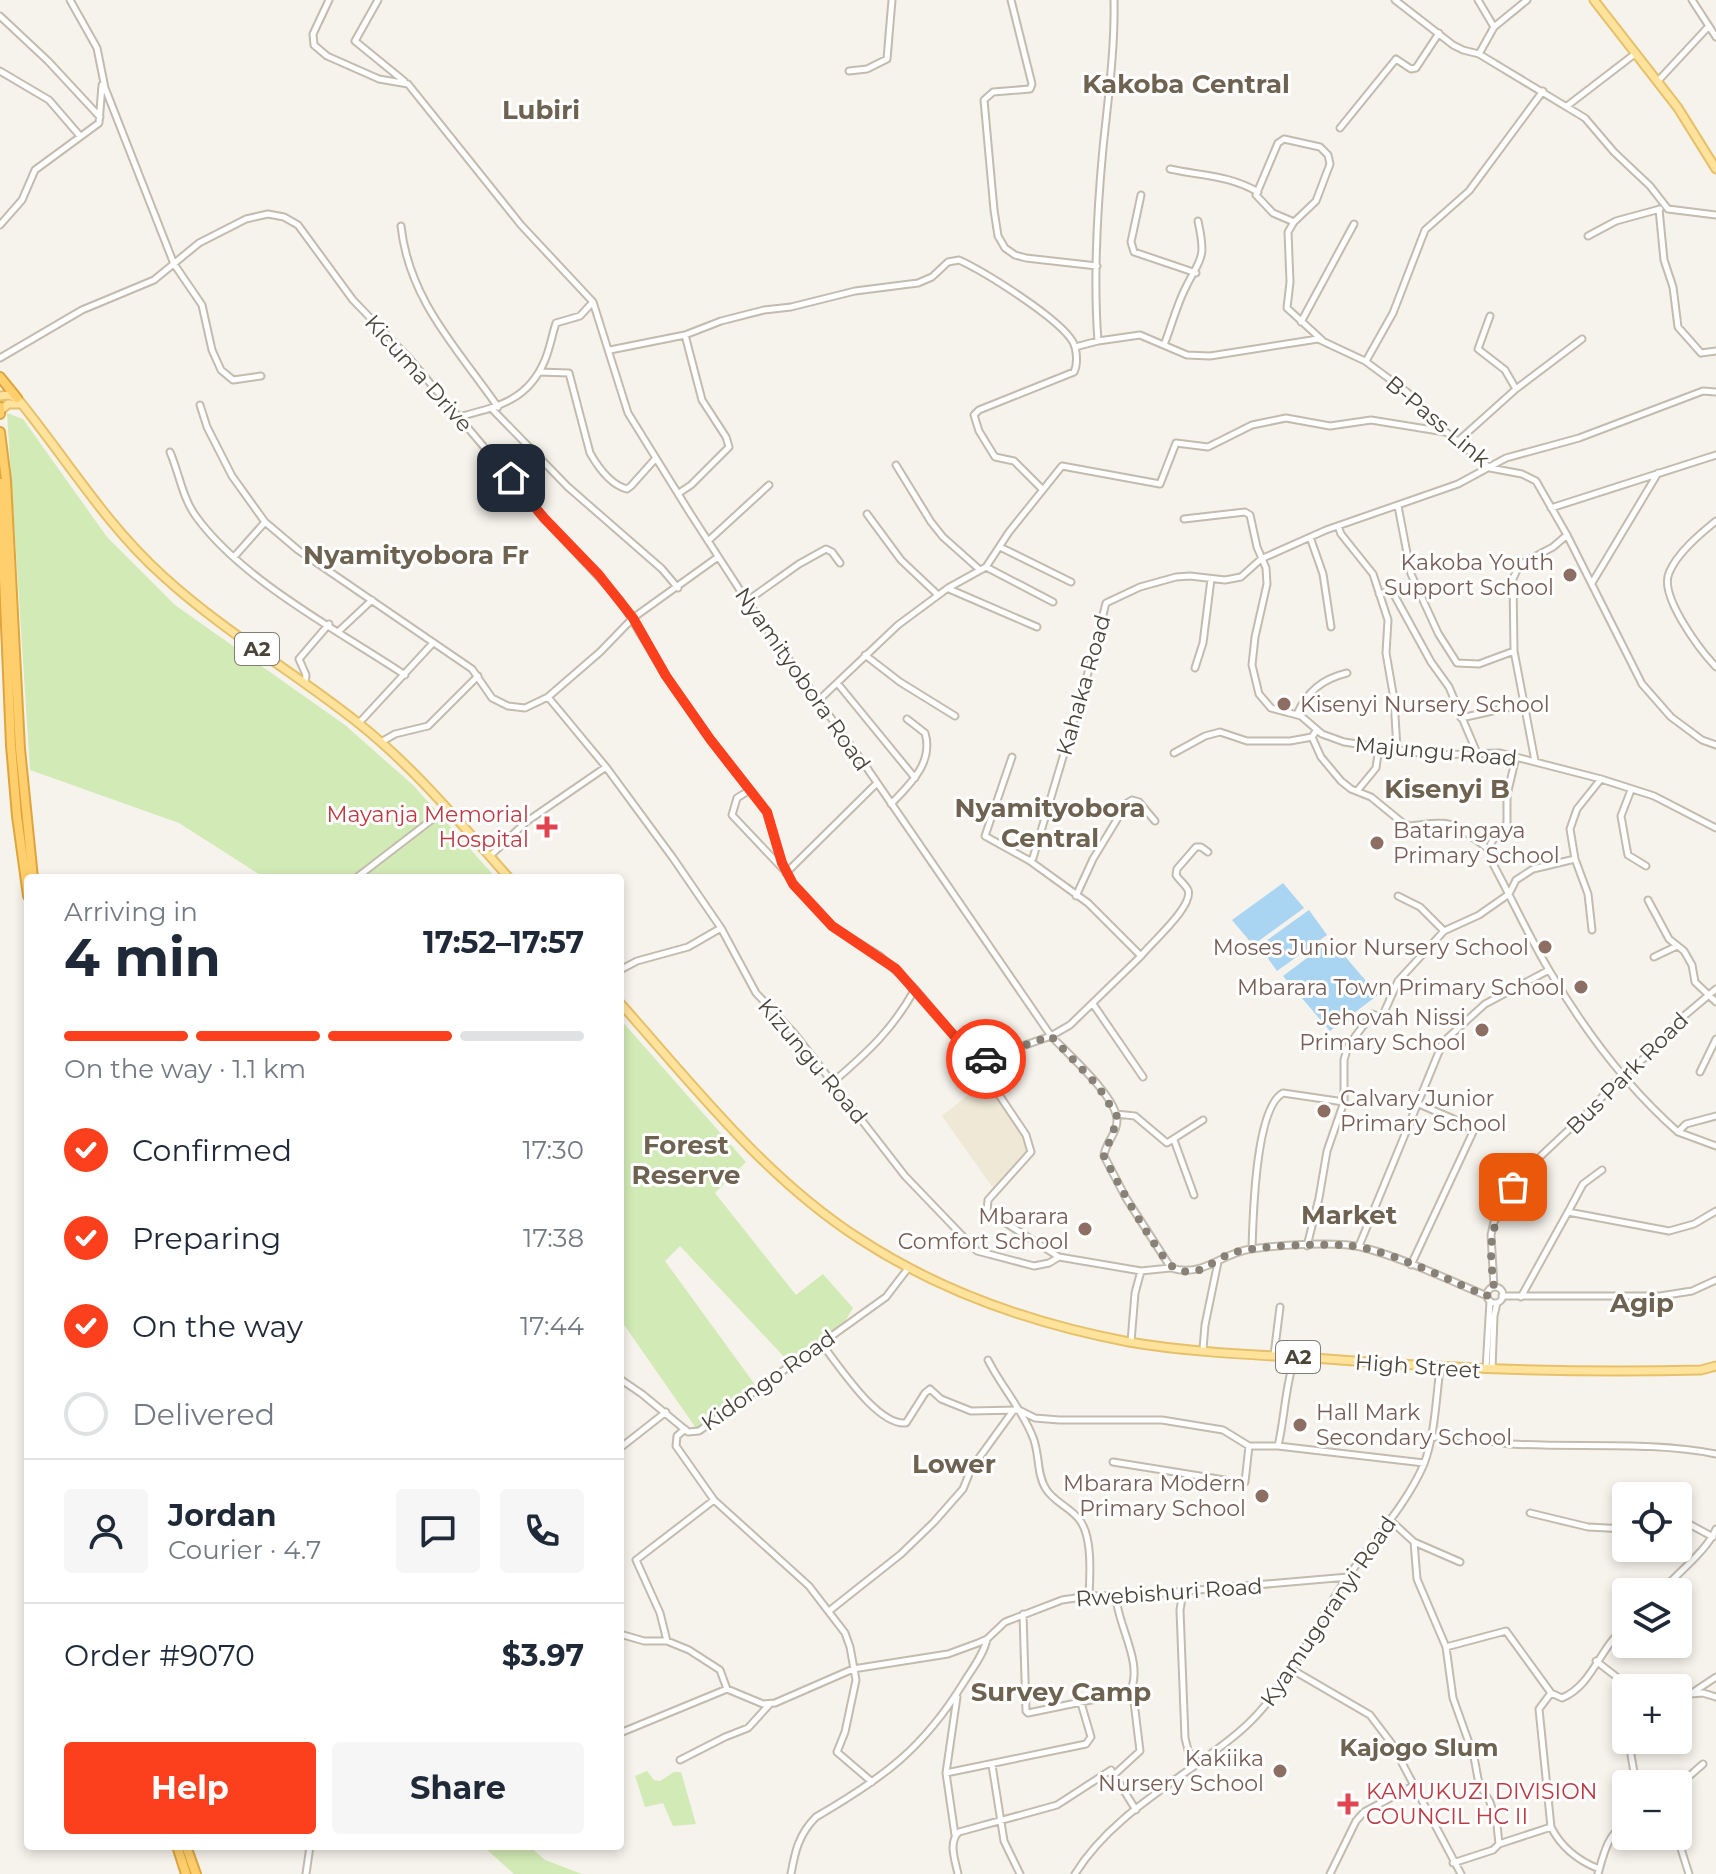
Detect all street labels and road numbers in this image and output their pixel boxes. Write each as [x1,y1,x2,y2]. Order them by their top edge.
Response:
street label: Kicuma Drive [359,309,478,438]
street label: B-Pass Link [1380,370,1496,473]
street label: Nyamityobora Road [729,582,876,776]
street label: Kahaka Road [1050,612,1116,759]
road number: A2 [235,633,279,665]
street label: Majungu Road [1354,731,1518,772]
street label: Kizungu Road [752,993,873,1130]
street label: Bus Park Road [1561,1007,1694,1140]
street label: Kidongo Road [696,1324,840,1437]
road number: A2 [1276,1341,1320,1373]
street label: High Street [1354,1349,1482,1384]
street label: Kyamugoranyi Road [1255,1511,1402,1712]
street label: Rwebishuri Road [1075,1572,1263,1612]

